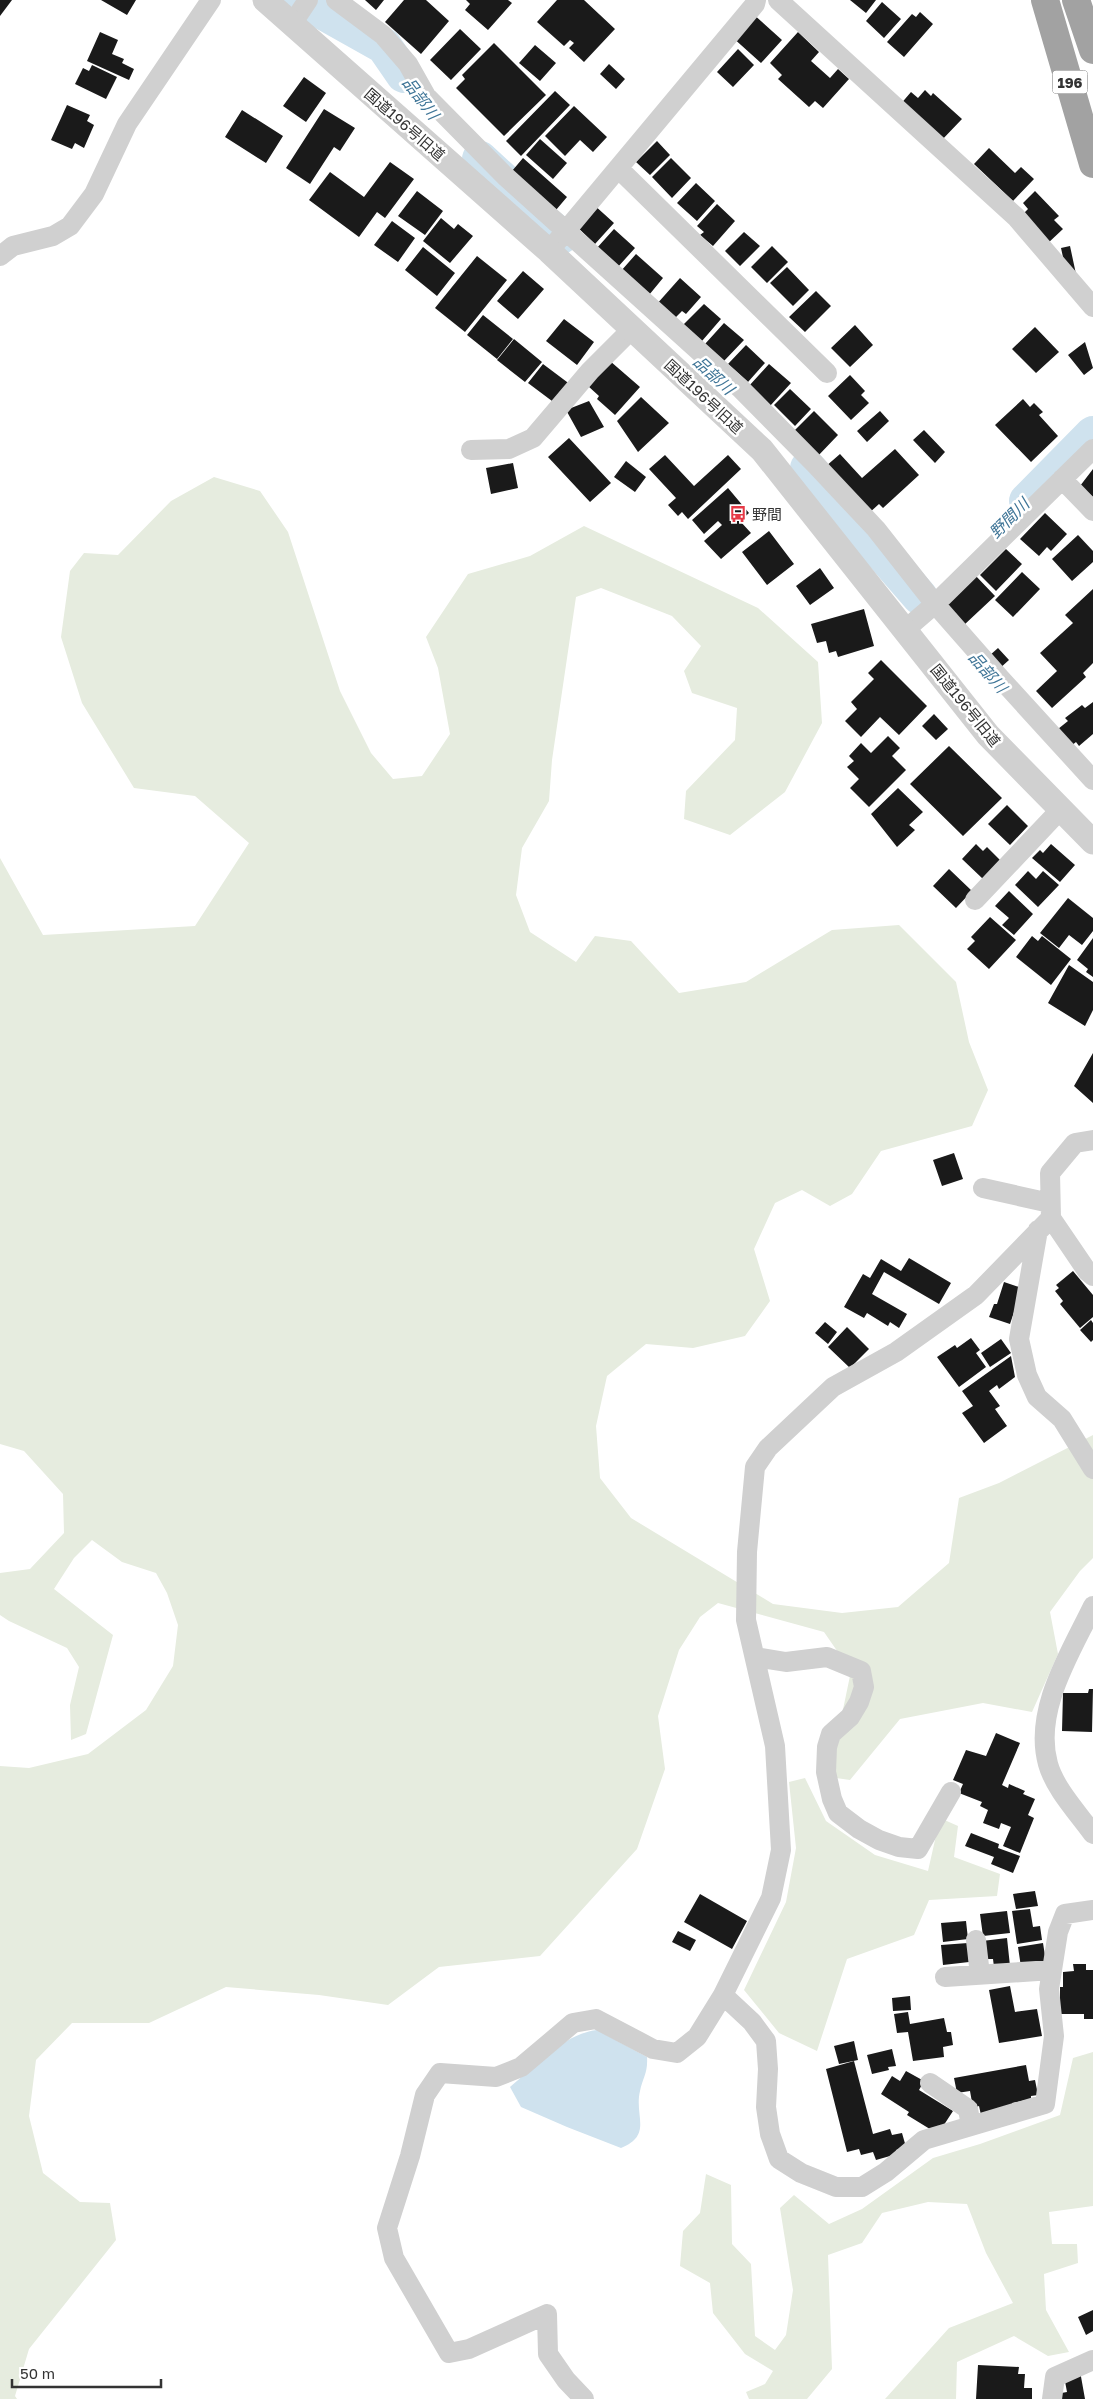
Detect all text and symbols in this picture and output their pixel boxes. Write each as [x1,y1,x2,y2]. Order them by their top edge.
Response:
road number: 196 [1052,70,1088,94]
water label: 品部川 [399,73,445,125]
street label: 国道196号旧道 [361,84,449,164]
water label: 品部川 [690,351,740,400]
street label: 国道196号旧道 [661,355,747,437]
water label: 野間川 [985,493,1034,542]
bus stop icon: 野間 [728,504,748,524]
place label: 野間 [752,505,782,523]
water label: 品部川 [965,647,1013,698]
street label: 国道196号旧道 [927,660,1005,750]
scale bar [12,2356,161,2388]
text: 50 m [20,2364,55,2382]

